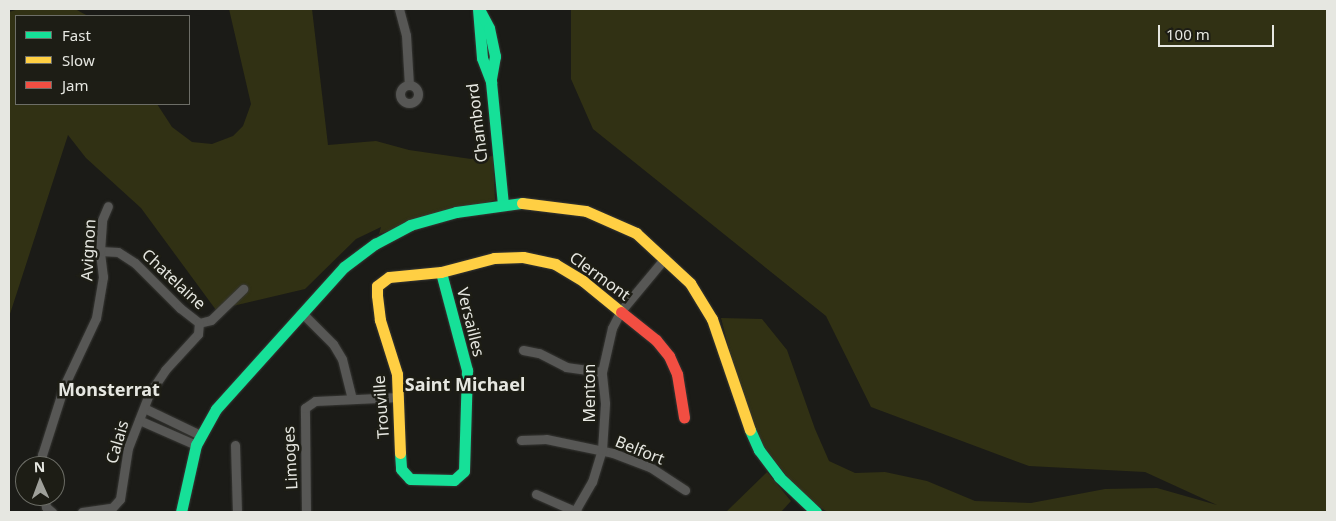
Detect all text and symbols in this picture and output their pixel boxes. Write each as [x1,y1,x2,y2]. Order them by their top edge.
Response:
legend [15,15,190,105]
scale bar [1161,15,1277,47]
text: 100 m [1166,24,1210,44]
text: Fast [62,25,91,45]
text: Slow [62,50,95,70]
text: Jam [62,75,89,95]
street label: Chambord [463,82,491,164]
street label: Avignon [77,219,99,281]
street label: Chatelaine [138,245,210,313]
street label: Clermont [566,248,634,304]
street label: Versailles [453,285,489,359]
street label: Menton [579,364,599,422]
district label: Saint Michael [405,373,525,395]
street label: Trouville [369,375,393,439]
district label: Monsterrat [58,378,160,400]
street label: Calais [102,418,132,466]
street label: Limoges [279,426,301,490]
street label: Belfort [613,432,667,468]
north arrow [15,456,65,506]
text: N [33,457,46,476]

